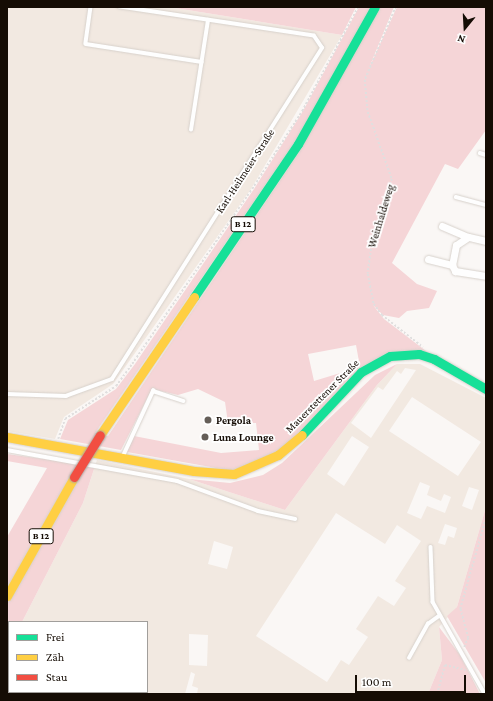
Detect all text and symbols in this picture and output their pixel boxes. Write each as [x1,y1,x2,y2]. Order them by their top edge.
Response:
north arrow [445,8,485,48]
text: N [456,33,467,46]
street label: Karl-Heilmeier-Straße [213,126,277,216]
street label: Weinhaldeweg [365,183,397,249]
road number: B 12 [230,216,256,232]
street label: Mauerstettener Straße [282,356,362,436]
place label: Pergola [216,413,251,427]
marker: Pergola [203,415,213,425]
place label: Luna Lounge [213,430,274,444]
marker: Luna Lounge [200,432,210,442]
road number: B 12 [28,528,54,544]
legend [8,621,148,693]
text: Frei [46,630,64,644]
text: Zäh [46,650,64,664]
scale bar [357,667,468,693]
text: Stau [46,670,67,684]
text: 100 m [362,675,391,689]

